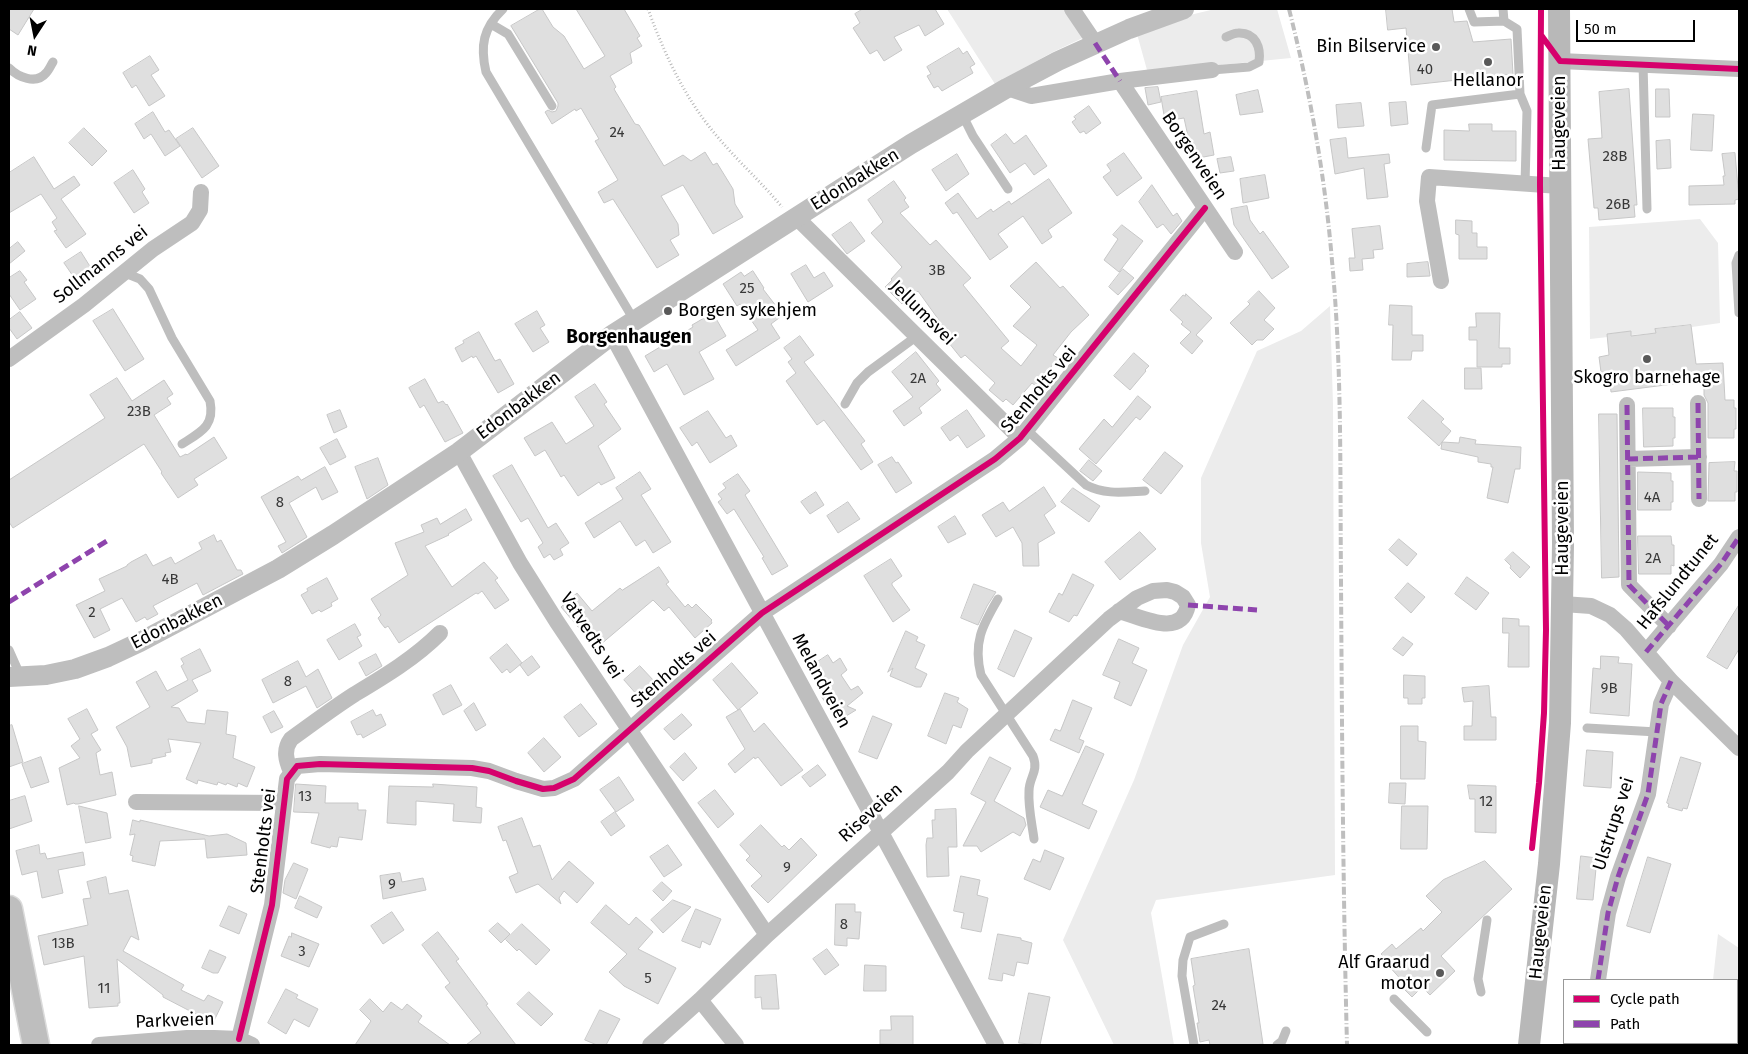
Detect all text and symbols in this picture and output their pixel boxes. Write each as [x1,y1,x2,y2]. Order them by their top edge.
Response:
north arrow [10,10,60,60]
scale bar [1578,10,1697,42]
text: 50 m [1584,20,1617,38]
place label: Bin Bilservice [1316,36,1426,58]
text: N [26,41,38,59]
marker: Bin Bilservice [1430,41,1442,53]
marker: Hellanor [1482,56,1494,68]
house number: 40 [1417,61,1433,79]
place label: Hellanor [1453,70,1523,92]
street label: Haugeveien [1549,75,1571,171]
street label: Borgenveien [1157,108,1231,204]
house number: 24 [610,124,624,142]
street label: Edonbakken [807,144,903,216]
house number: 28B [1603,148,1627,166]
house number: 26B [1606,196,1630,214]
street label: Sollmanns vei [49,221,153,309]
house number: 3B [929,262,945,280]
street label: Jellumsvei [885,276,959,350]
house number: 25 [740,280,754,298]
place label: Borgen sykehjem [678,300,817,322]
marker: Borgen sykehjem [662,305,674,317]
district label: Borgenhaugen [566,327,692,349]
street label: Stenholts vei [997,342,1081,438]
marker: Skogro barnehage [1641,353,1653,365]
street label: Edonbakken [473,367,565,445]
place label: Skogro barnehage [1573,367,1721,389]
house number: 2A [910,370,926,388]
house number: 23B [127,403,151,421]
street label: Haugeveien [1552,480,1574,576]
house number: 4A [1644,489,1660,507]
house number: 8 [276,494,284,512]
street label: Hafslundtunet [1633,530,1723,634]
house number: 2A [1645,550,1661,568]
house number: 4B [161,571,179,589]
street label: Vatvedts vei [555,589,627,683]
street label: Edonbakken [128,590,226,654]
house number: 2 [88,604,96,622]
street label: Stenholts vei [627,627,721,713]
street label: Melandveien [787,630,855,732]
house number: 8 [284,673,292,691]
house number: 9B [1601,680,1617,698]
street label: Ulstrups vei [1589,775,1639,873]
street label: Riseveien [835,779,907,847]
street label: Stenholts vei [247,787,281,895]
house number: 13 [298,788,312,806]
house number: 12 [1479,793,1493,811]
house number: 9 [783,859,791,877]
house number: 9 [388,876,396,894]
street label: Haugeveien [1525,883,1557,981]
house number: 8 [840,916,848,934]
house number: 13B [51,935,75,953]
house number: 3 [298,943,306,961]
place label: Alf Graarud motor [1338,952,1430,994]
marker: Alf Graarud motor [1434,967,1446,979]
house number: 5 [644,970,652,988]
legend [1563,979,1738,1044]
house number: 11 [98,980,110,998]
text: Cycle path [1610,990,1680,1008]
house number: 24 [1212,997,1226,1015]
street label: Parkveien [135,1009,215,1033]
text: Path [1610,1015,1640,1033]

